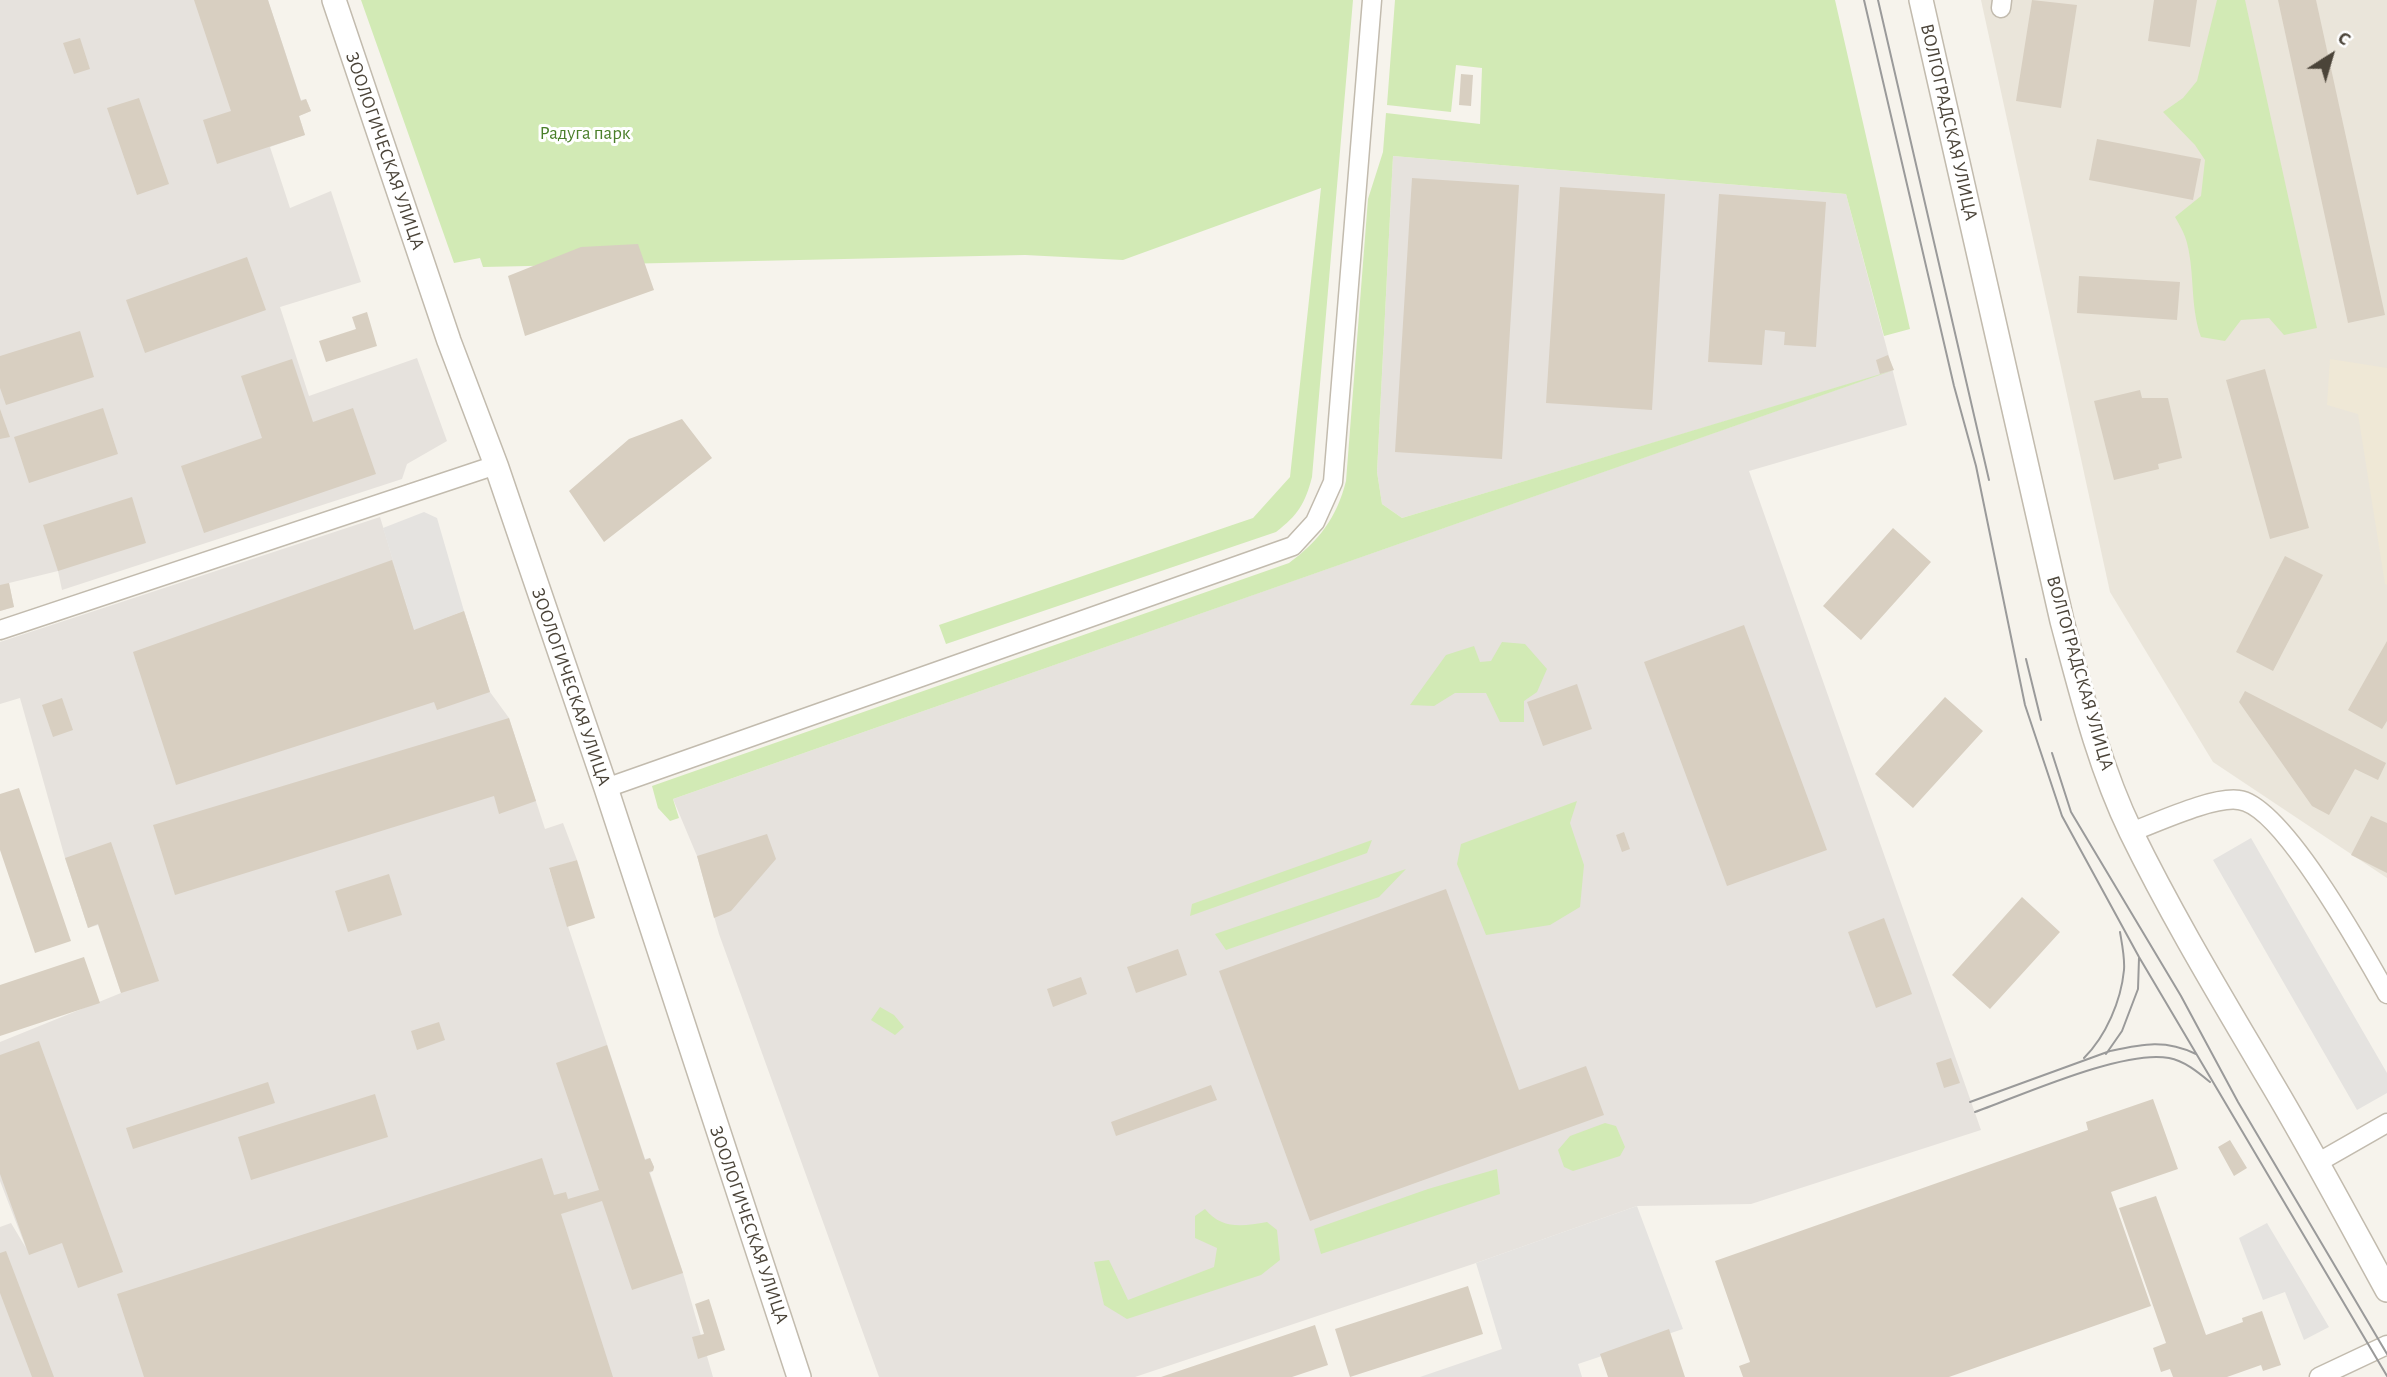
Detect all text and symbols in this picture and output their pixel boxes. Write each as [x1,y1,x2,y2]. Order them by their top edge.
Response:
street label: ВОЛГОГРАДСКАЯ УЛИЦА [1915,21,1983,223]
north arrow [2296,21,2366,91]
text: С [2334,28,2354,50]
street label: ЗООЛОГИЧЕСКАЯ УЛИЦА [340,49,430,253]
park label: Радуга парк [540,122,630,144]
street label: ВОЛГОГРАДСКАЯ УЛИЦА [2041,573,2119,773]
street label: ЗООЛОГИЧЕСКАЯ УЛИЦА [526,585,616,789]
street label: ЗООЛОГИЧЕСКАЯ УЛИЦА [704,1123,794,1327]

